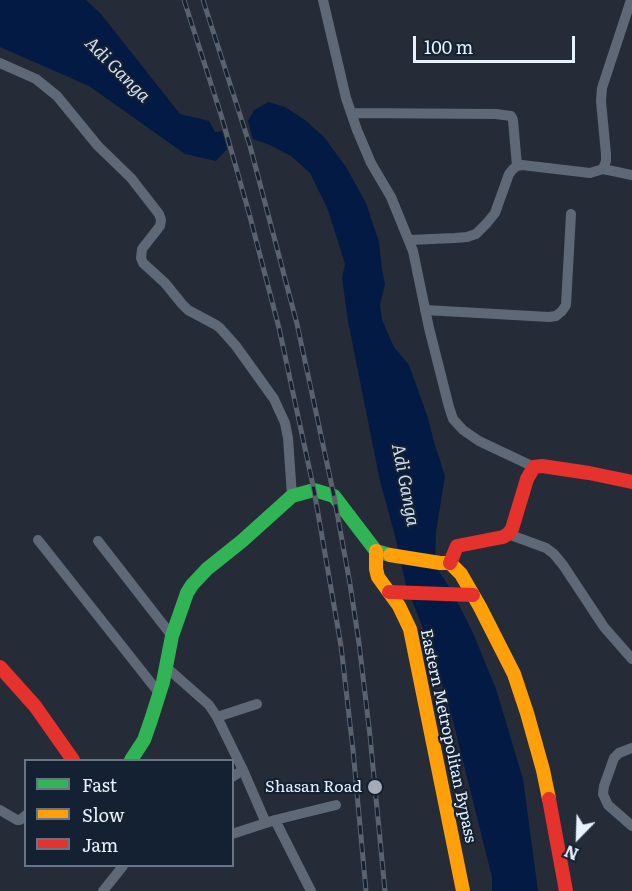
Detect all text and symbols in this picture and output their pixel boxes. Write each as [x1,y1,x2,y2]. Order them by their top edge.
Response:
scale bar [416,24,578,62]
water label: Adi Ganga [80,33,154,107]
text: 100 m [424,33,473,60]
water label: Adi Ganga [386,442,424,528]
street label: Eastern Metropolitan Bypass [416,627,480,845]
legend [24,759,234,867]
text: Fast [82,771,117,798]
place label: Shasan Road [265,777,362,797]
marker: Shasan Road [366,778,384,796]
text: Slow [82,801,124,828]
north arrow [548,807,608,867]
text: Jam [82,831,118,858]
text: N [560,840,582,867]

